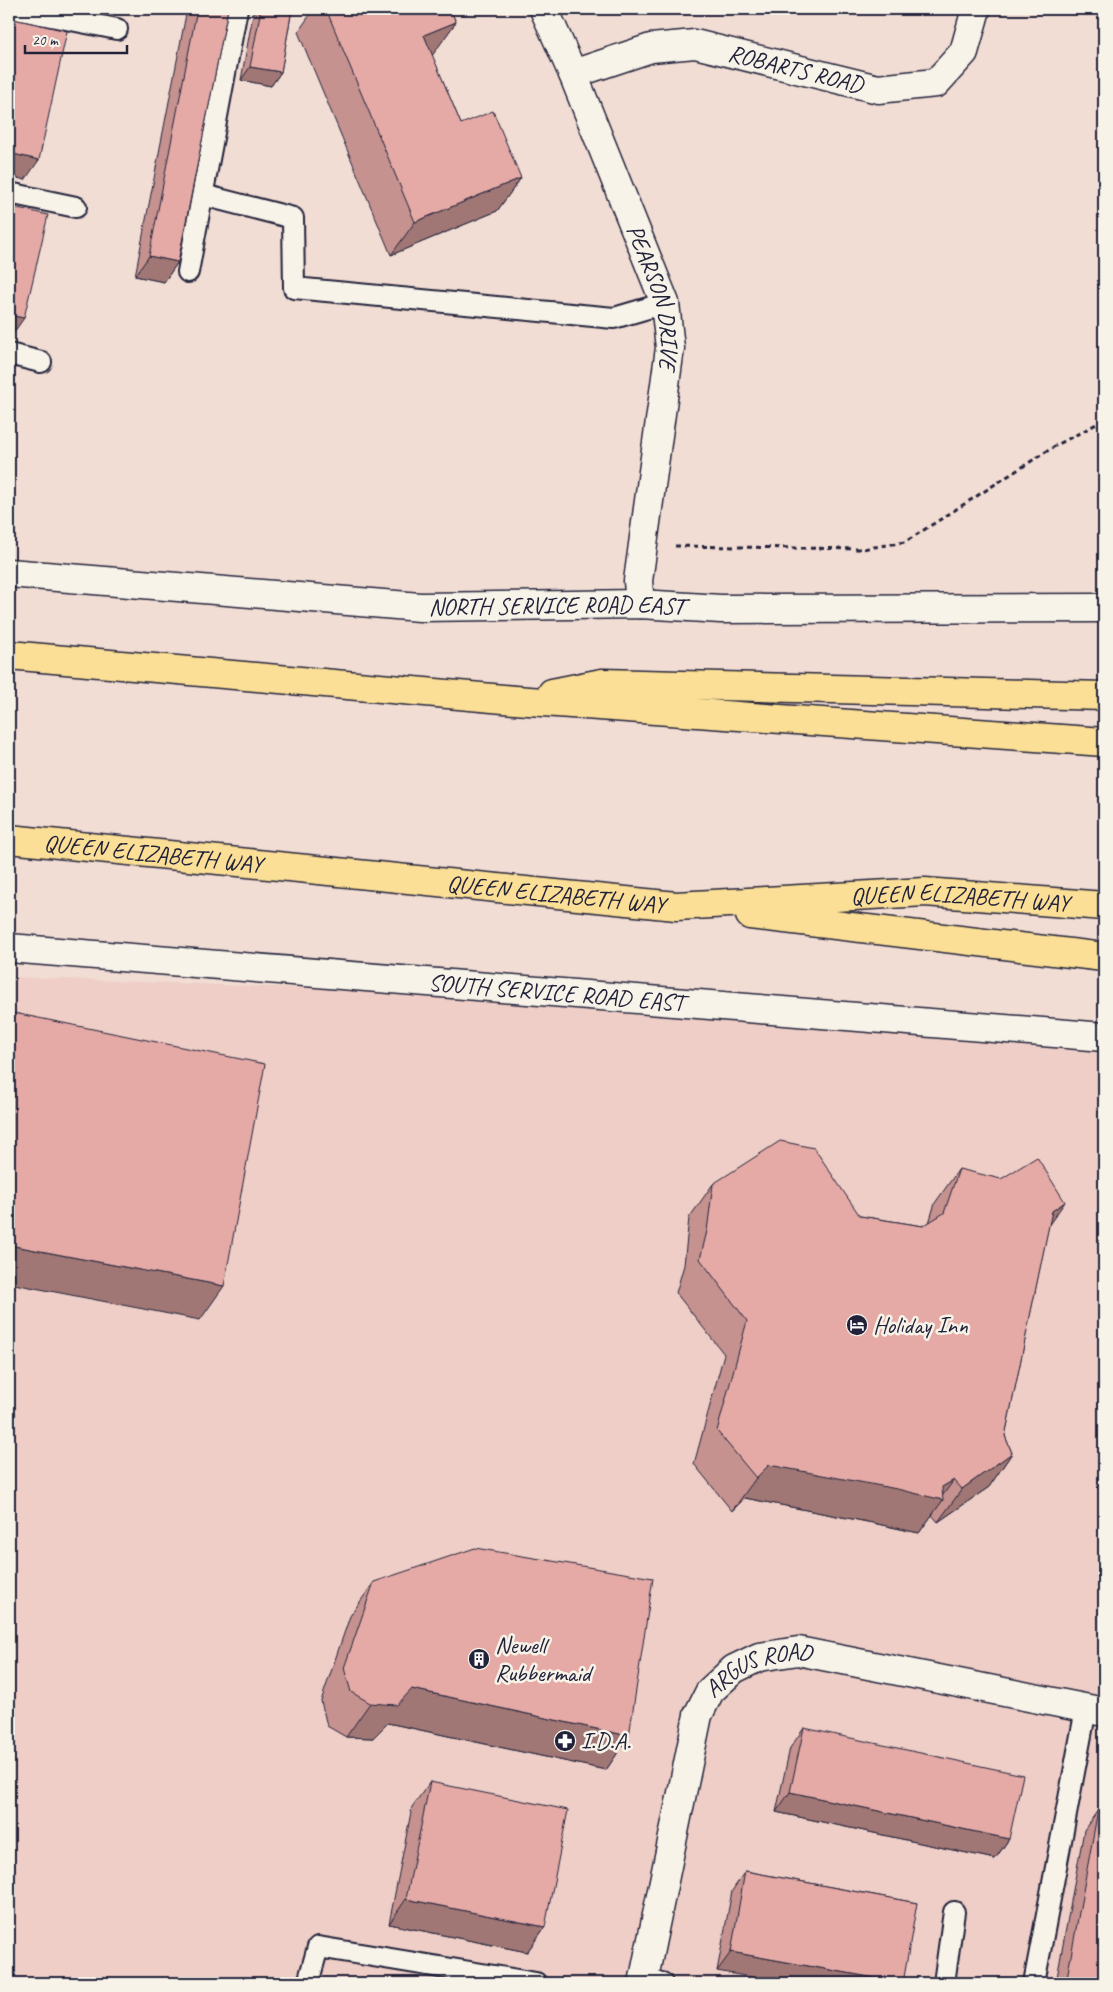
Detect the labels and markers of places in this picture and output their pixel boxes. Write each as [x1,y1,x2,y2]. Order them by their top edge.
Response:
place label: Holiday Inn [873,1310,968,1340]
hotel icon: Holiday Inn [845,1313,869,1337]
place label: Newell Rubbermaid [495,1630,594,1688]
building icon: Newell Rubbermaid [467,1647,491,1671]
place label: I.D.A. [581,1726,631,1756]
pharmacy icon: I.D.A. [553,1729,577,1753]

